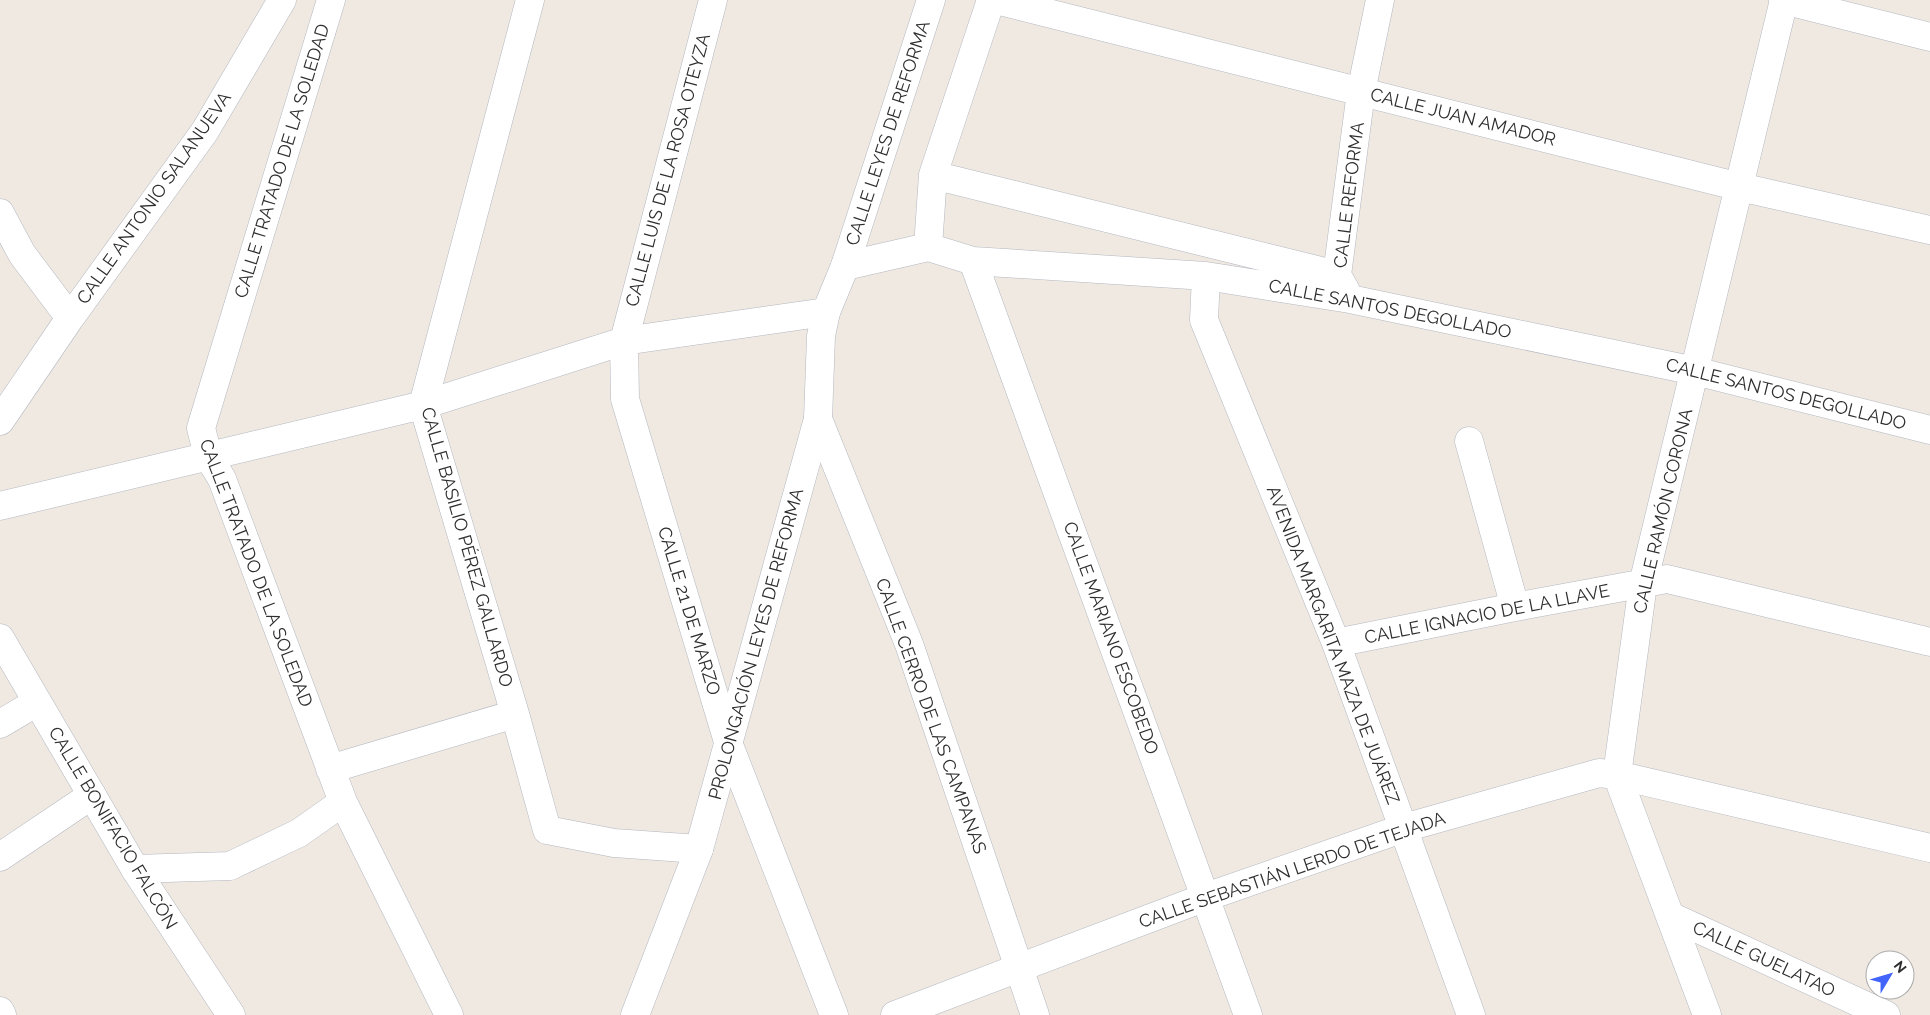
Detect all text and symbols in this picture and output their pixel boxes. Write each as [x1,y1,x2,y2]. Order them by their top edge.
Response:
street label: CALLE LEYES DE REFORMA [841,18,934,248]
street label: CALLE TRATADO DE LA SOLEDAD [230,21,333,300]
street label: CALLE LUIS DE LA ROSA OTEYZA [621,31,714,309]
street label: CALLE JUAN AMADOR [1368,83,1558,150]
street label: CALLE ANTONIO SALANUEVA [72,88,235,308]
street label: CALLE REFORMA [1329,121,1368,269]
street label: CALLE SANTOS DEGOLLADO [1267,275,1513,342]
street label: CALLE SANTOS DEGOLLADO [1664,353,1908,434]
street label: CALLE BASILIO PÉREZ GALLARDO [417,404,519,689]
street label: CALLE RAMÓN CORONA [1628,406,1696,615]
street label: CALLE TRATADO DE LA SOLEDAD [196,436,317,710]
street label: AVENIDA MARGARITA MAZA DE JUÁREZ [1263,482,1405,807]
street label: PROLONGACIÓN LEYES DE REFORMA [703,486,807,802]
street label: CALLE MARIANO ESCOBEDO [1060,519,1163,757]
street label: CALLE 21 DE MARZO [654,524,725,698]
street label: CALLE CERRO DE LAS CAMPANAS [872,575,991,857]
street label: CALLE IGNACIO DE LA LLAVE [1363,579,1611,648]
street label: CALLE BONIFACIO FALCÓN [45,722,183,933]
street label: CALLE SEBASTIÁN LERDO DE TEJADA [1136,806,1448,932]
street label: CALLE GUELATAO [1690,916,1839,1001]
north arrow [1865,950,1915,1000]
text: N [1891,958,1910,976]

